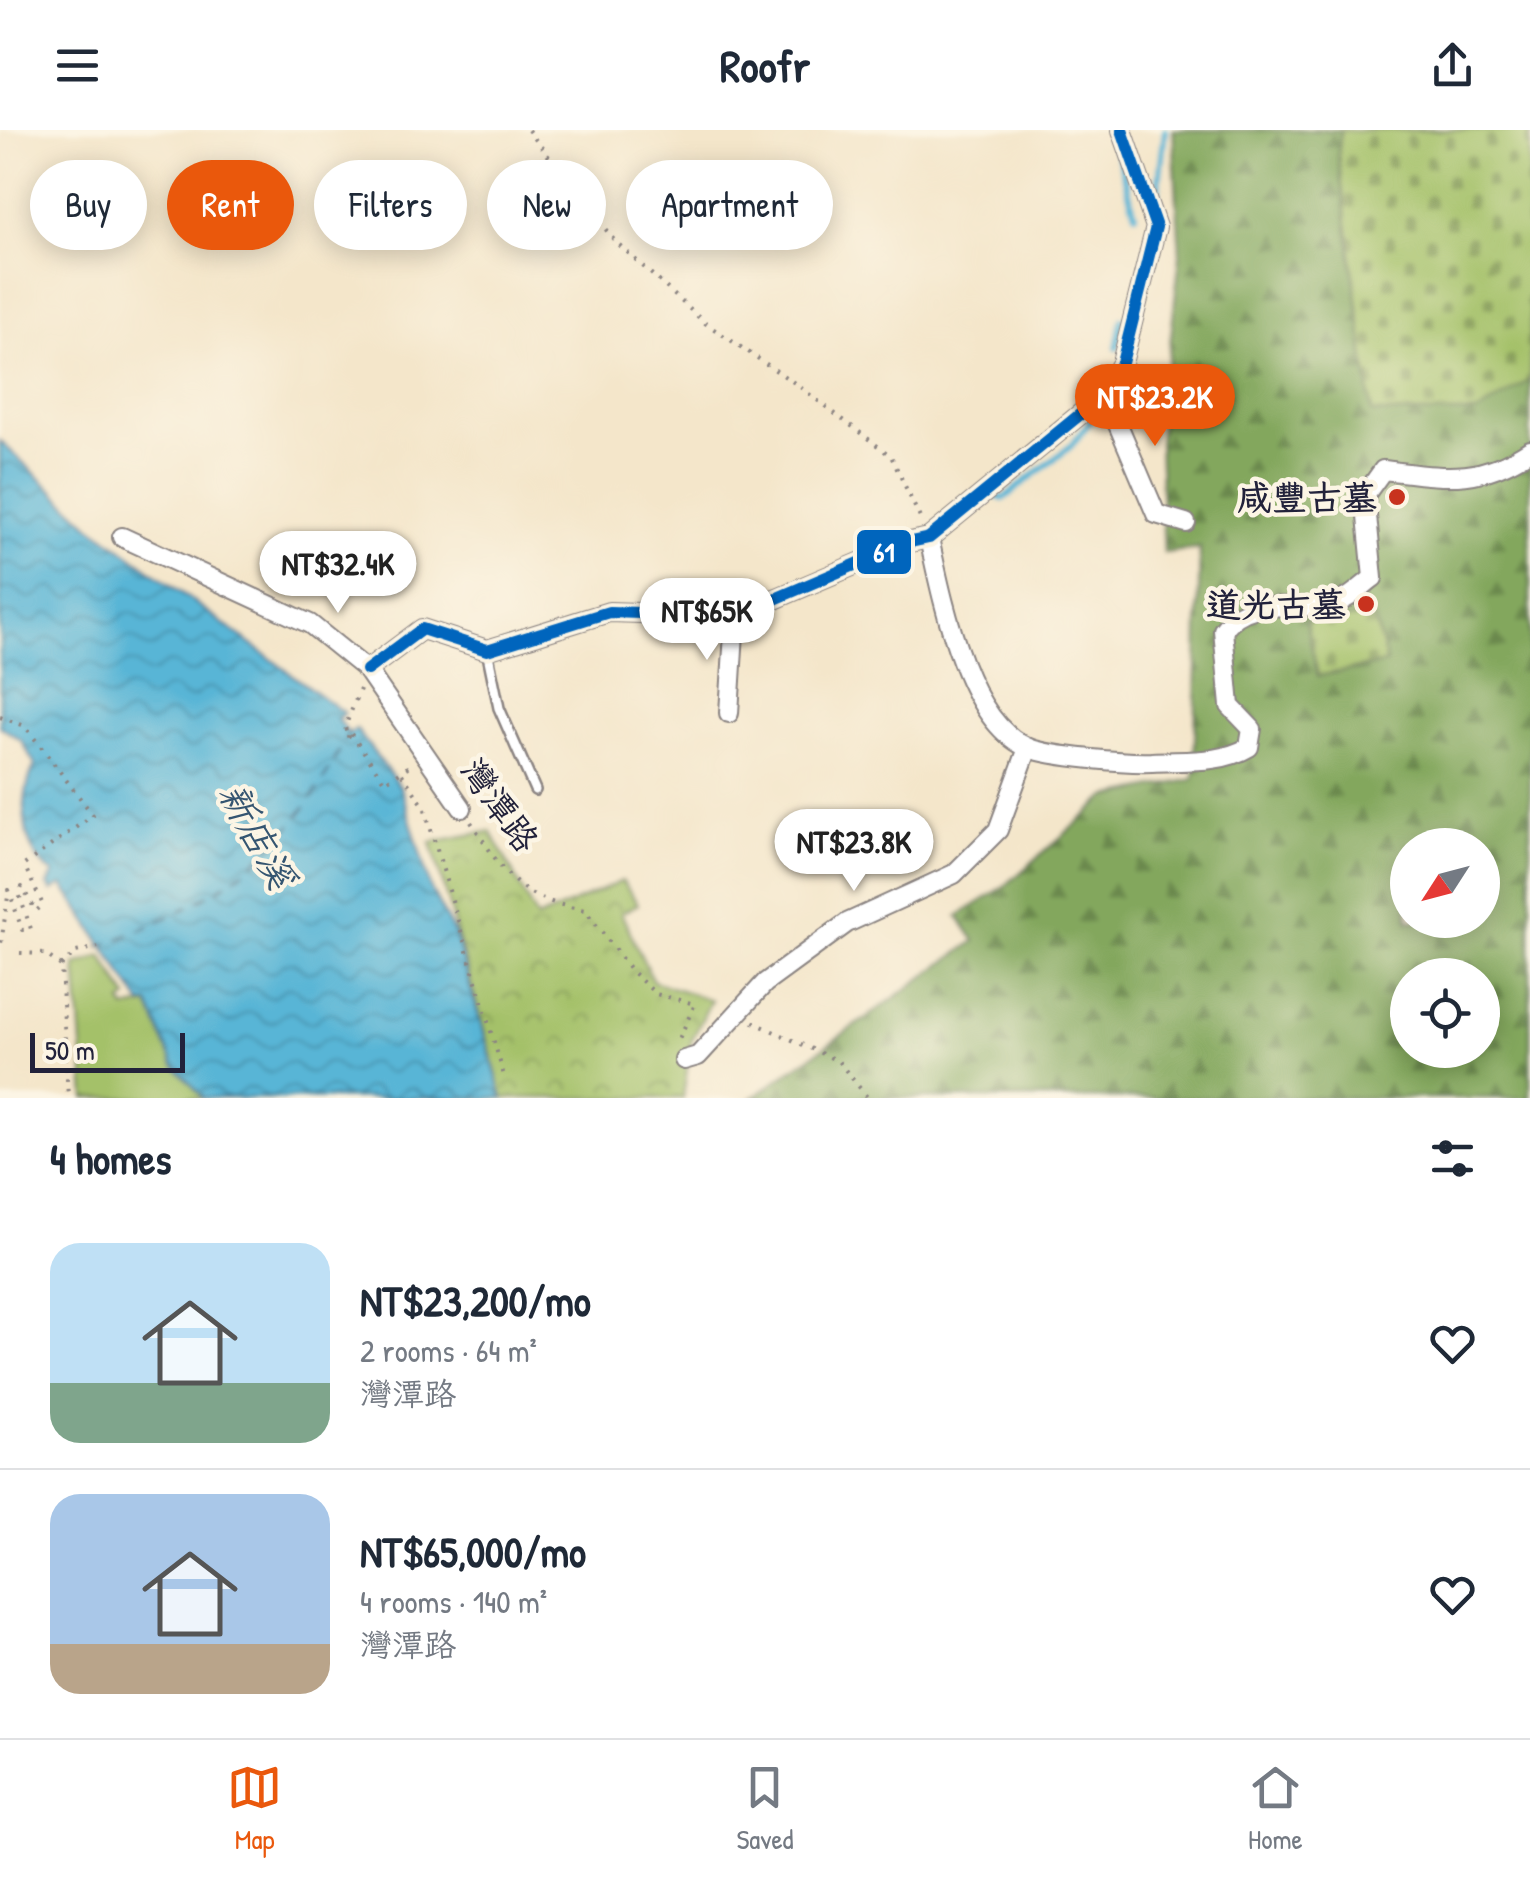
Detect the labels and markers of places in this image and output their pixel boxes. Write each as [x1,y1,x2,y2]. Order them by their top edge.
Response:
pin: NT$23.2K [1052,364,1258,449]
place label: 咸豐古墓 [1237,474,1377,521]
marker: 咸豐古墓 [1386,486,1408,508]
pin: NT$32.4K [235,531,441,616]
pin: NT$65K [626,578,788,663]
place label: 道光古墓 [1206,581,1346,628]
marker: 道光古墓 [1355,593,1377,615]
pin: NT$23.8K [751,809,957,894]

